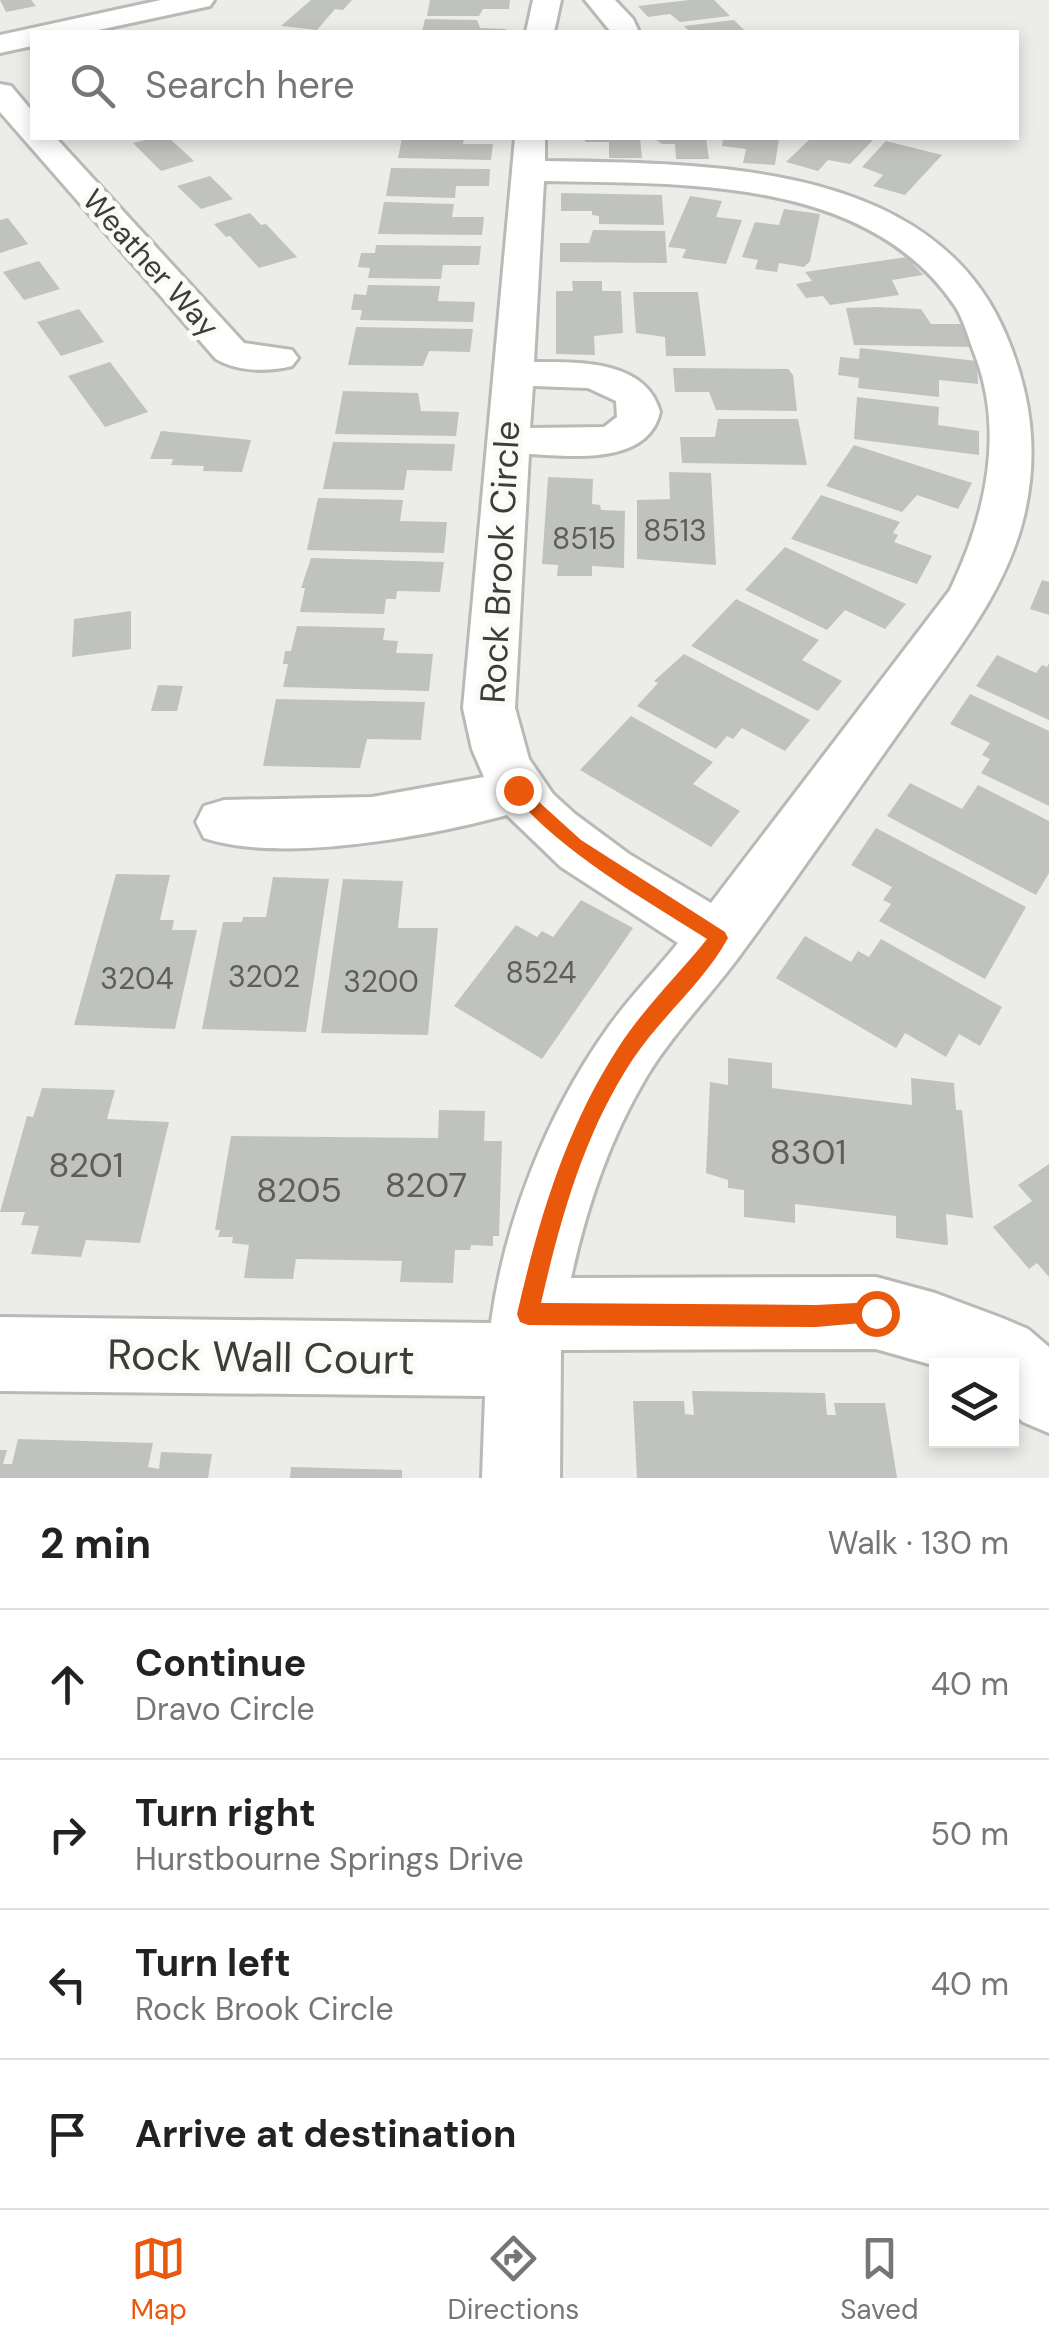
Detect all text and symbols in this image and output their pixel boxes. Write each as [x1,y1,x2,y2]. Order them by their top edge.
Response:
search box [30,30,1019,140]
icon: search [65,58,120,113]
text: Search here [145,60,355,110]
street label: Weather Way [74,181,228,345]
street label: Rock Brook Circle [470,420,530,704]
house number: 8513 [643,511,707,550]
house number: 8515 [552,519,616,558]
route end [496,768,542,814]
house number: 8524 [505,953,577,992]
house number: 3202 [228,957,300,996]
house number: 3204 [100,959,174,998]
house number: 3200 [343,962,419,1001]
house number: 8301 [770,1129,846,1175]
house number: 8201 [48,1142,124,1188]
house number: 8207 [385,1162,467,1208]
house number: 8205 [256,1167,342,1213]
route start [854,1291,900,1337]
street label: Rock Wall Court [107,1327,415,1387]
map controls [929,1358,1019,1448]
button: layers [929,1358,1019,1448]
text: 2 min [40,1516,151,1571]
text: Walk · 130 m [828,1522,1009,1564]
text: Continue [135,1638,306,1688]
icon: ahead [40,1657,95,1712]
text: 40 m [931,1663,1009,1705]
text: Dravo Circle [135,1688,315,1730]
text: Turn right [135,1788,316,1838]
icon: right [40,1807,95,1862]
text: 50 m [931,1813,1009,1855]
text: Hurstbourne Springs Drive [135,1838,524,1880]
text: Turn left [135,1938,291,1988]
icon: left [40,1957,95,2012]
text: 40 m [931,1963,1009,2005]
text: Rock Brook Circle [135,1988,394,2030]
icon: arrive [40,2107,95,2162]
text: Arrive at destination [135,2109,517,2159]
tab: Map [130,2231,187,2328]
tab: Directions [448,2231,579,2328]
tab: Saved [840,2231,919,2328]

